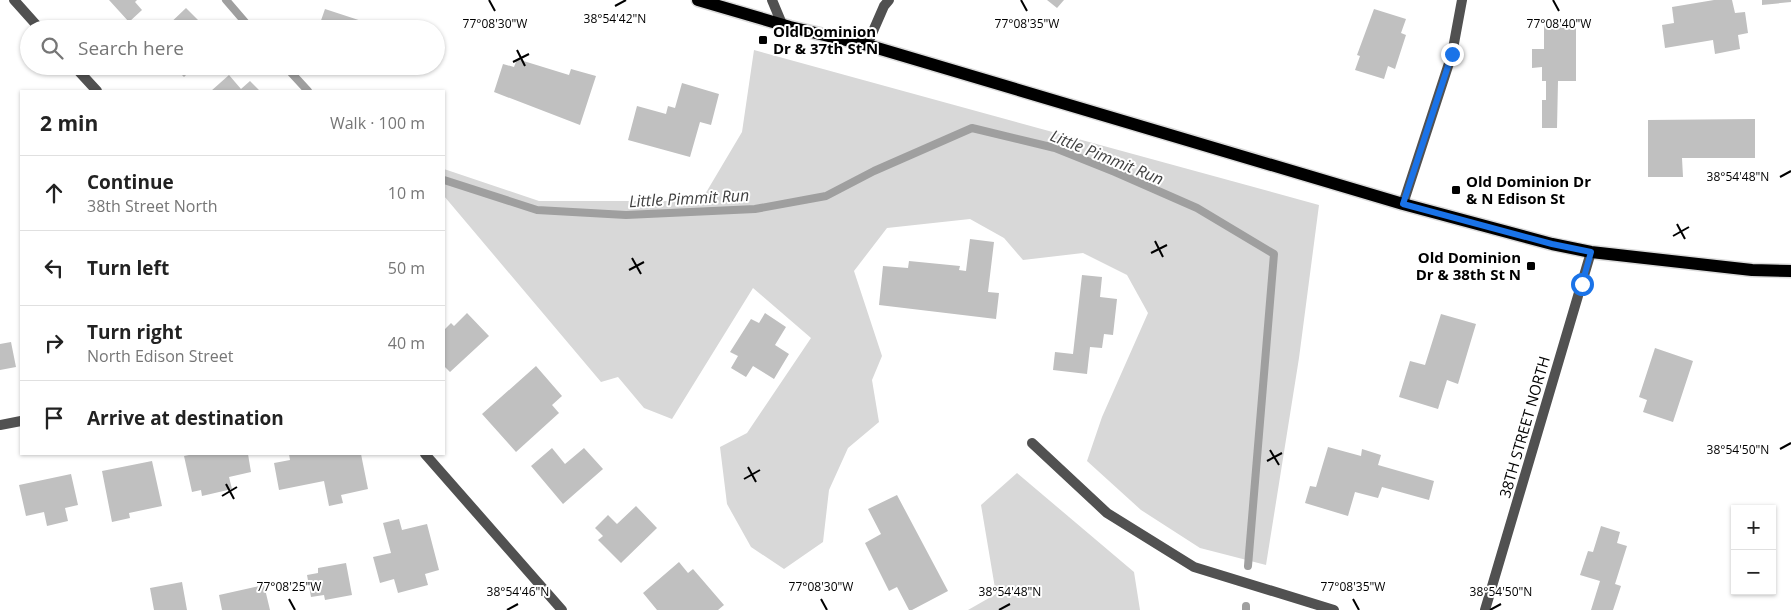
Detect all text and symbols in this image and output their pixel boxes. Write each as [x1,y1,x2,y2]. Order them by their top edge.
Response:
text: 38°54'42"N [584,10,646,27]
text: 77°08'30"W [463,15,527,32]
text: 77°08'35"W [995,15,1059,32]
text: 77°08'40"W [1527,15,1591,32]
search box [20,20,445,75]
place label: Old Dominion Dr & 37th St N [773,21,878,58]
icon: search [38,34,66,62]
marker: Old Dominion Dr & 37th St N [757,34,769,46]
text: Search here [78,35,184,61]
route end [1441,43,1464,66]
text: 2 min [40,109,98,137]
text: Walk · 100 m [330,112,425,134]
water label: Little Pimmit Run [1047,124,1167,190]
text: 38°54'48"N [1707,168,1769,185]
text: Continue [87,169,174,195]
place label: Old Dominion Dr & N Edison St [1466,171,1591,208]
icon: ahead [40,179,68,207]
text: 10 m [388,182,425,204]
water label: Little Pimmit Run [628,184,750,212]
marker: Old Dominion Dr & N Edison St [1450,184,1462,196]
text: 38th Street North [87,195,218,217]
place label: Old Dominion Dr & 38th St N [1416,247,1521,284]
icon: left [40,254,68,282]
text: Turn left [87,255,169,281]
text: 50 m [388,257,425,279]
marker: Old Dominion Dr & 38th St N [1525,260,1537,272]
route start [1571,273,1594,296]
text: Turn right [87,319,182,345]
icon: right [40,329,68,357]
text: 40 m [388,332,425,354]
text: North Edison Street [87,345,234,367]
street label: 38TH STREET NORTH [1494,354,1554,500]
icon: arrive [40,404,68,432]
text: Arrive at destination [87,405,284,431]
text: 38°54'50"N [1707,441,1769,458]
map controls [1731,505,1776,595]
button: + [1731,505,1776,550]
button: − [1731,550,1776,595]
text: 77°08'25"W [257,578,321,595]
text: 77°08'30"W [789,578,853,595]
text: 77°08'35"W [1321,578,1385,595]
text: 38°54'46"N [487,583,549,600]
text: 38°54'48"N [979,583,1041,600]
text: 38°54'50"N [1470,583,1532,600]

